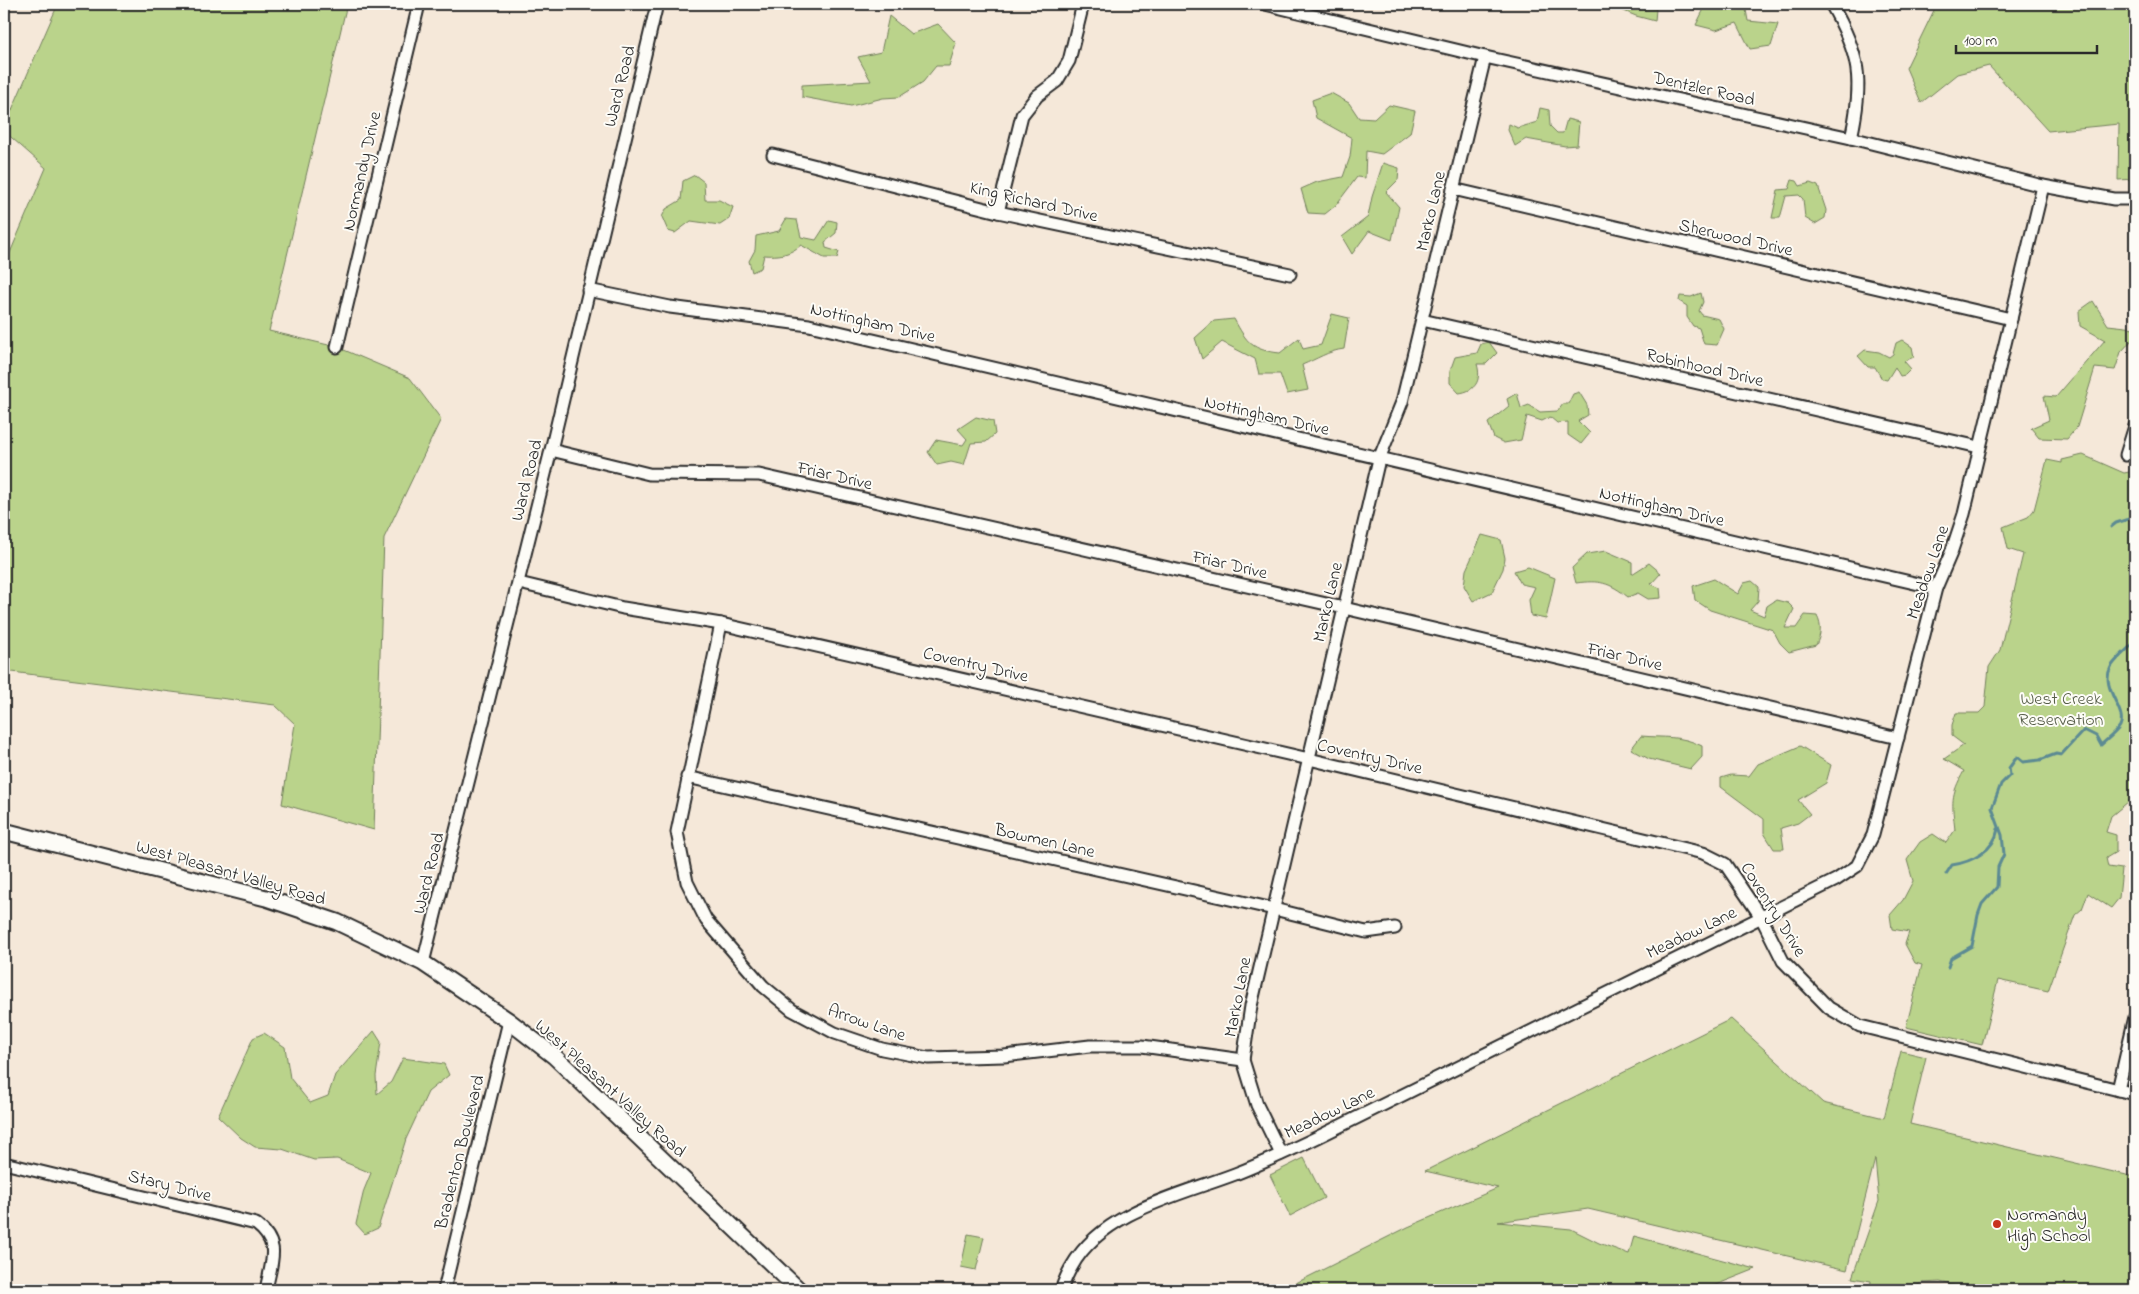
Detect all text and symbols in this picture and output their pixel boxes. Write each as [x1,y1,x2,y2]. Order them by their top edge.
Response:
scale bar [1956,22,2098,54]
text: 100 m [1964,30,1997,52]
street label: Ward Road [598,43,644,130]
street label: Dentzler Road [1649,65,1757,114]
street label: Normandy Drive [337,108,390,234]
street label: Marko Lane [1410,168,1454,254]
street label: King Richard Drive [967,176,1101,231]
street label: Sherwood Drive [1676,213,1796,265]
street label: Nottingham Drive [807,297,938,352]
street label: Robinhood Drive [1643,343,1767,395]
street label: Nottingham Drive [1201,390,1332,445]
street label: Ward Road [505,437,551,524]
street label: Friar Drive [793,455,876,498]
street label: Nottingham Drive [1596,481,1727,536]
street label: Meadow Lane [1901,521,1957,623]
street label: Friar Drive [1188,544,1271,587]
street label: Marko Lane [1307,559,1351,645]
street label: Friar Drive [1583,636,1666,679]
street label: Coventry Drive [920,641,1032,691]
park label: West Creek Reservation [2018,687,2104,734]
street label: Coventry Drive [1314,733,1426,783]
street label: Bowmen Lane [991,818,1098,866]
street label: Ward Road [407,830,453,917]
street label: West Pleasant Valley Road [133,834,328,913]
street label: Coventry Drive [1733,858,1812,963]
street label: Meadow Lane [1642,900,1742,967]
street label: Marko Lane [1218,954,1260,1040]
street label: Arrow Lane [824,998,910,1050]
street label: West Pleasant Valley Road [528,1014,691,1165]
street label: Bradenton Boulevard [429,1072,493,1233]
street label: Meadow Lane [1280,1080,1380,1147]
street label: Stary Drive [125,1164,215,1210]
place label: Normandy High School [2007,1203,2090,1251]
marker: Normandy High School [1991,1218,2003,1230]

